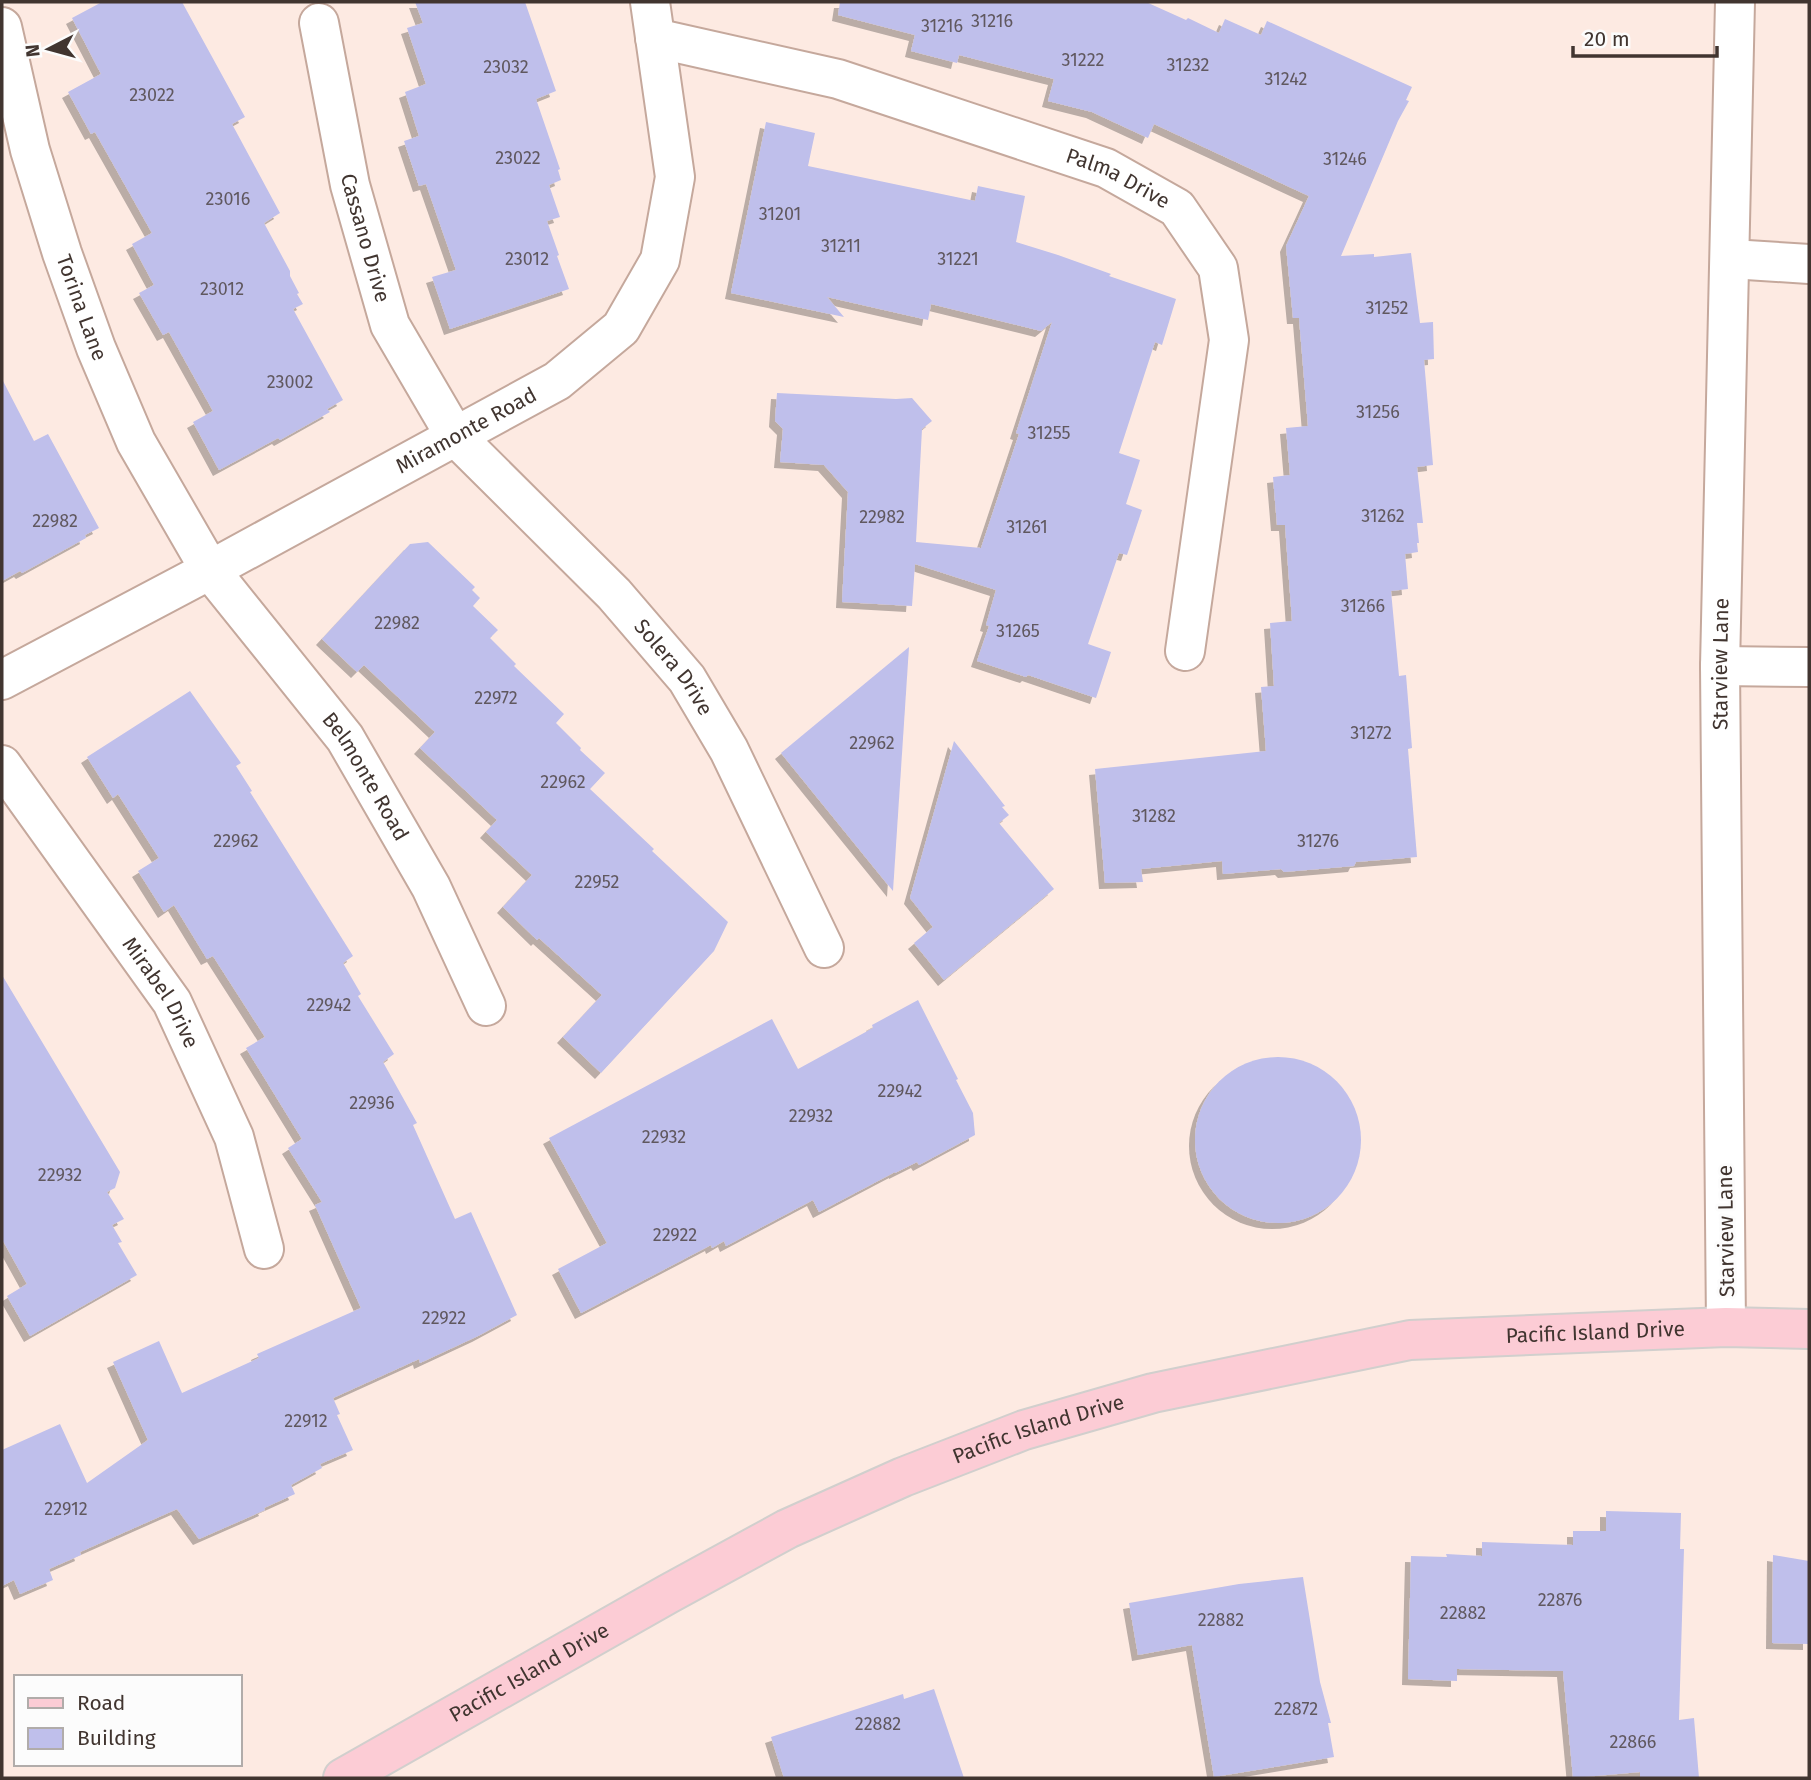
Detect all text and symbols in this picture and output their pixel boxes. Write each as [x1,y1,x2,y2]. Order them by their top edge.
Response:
house number: 31216 [971,10,1013,32]
north arrow [14,14,84,84]
scale bar [1573,14,1716,58]
house number: 31216 [921,15,963,37]
text: 20 m [1584,26,1630,52]
text: N [20,43,45,58]
house number: 31222 [1061,49,1105,71]
house number: 31232 [1167,54,1210,76]
house number: 23032 [483,56,529,78]
house number: 31242 [1265,68,1308,90]
house number: 23022 [129,84,175,106]
street label: Palma Drive [1063,143,1175,214]
house number: 23022 [495,147,541,169]
house number: 31246 [1323,148,1367,170]
street label: Cassano Drive [335,171,396,305]
house number: 23016 [206,188,250,210]
house number: 31201 [759,203,801,225]
house number: 31211 [821,235,861,257]
house number: 23012 [505,248,549,270]
house number: 31221 [937,248,979,270]
street label: Torina Lane [51,251,113,365]
house number: 23012 [200,278,244,300]
house number: 31252 [1366,297,1409,319]
house number: 23002 [267,371,313,393]
street label: Miramonte Road [391,382,541,479]
house number: 31256 [1356,401,1400,423]
house number: 31255 [1027,422,1071,444]
house number: 31262 [1361,505,1405,527]
house number: 22982 [859,506,905,528]
house number: 22982 [32,510,78,532]
house number: 31261 [1006,516,1048,538]
house number: 31266 [1341,595,1385,617]
street label: Starview Lane [1707,598,1735,730]
house number: 22982 [374,612,420,634]
street label: Solera Drive [628,614,719,720]
house number: 31265 [996,620,1040,642]
house number: 22972 [474,687,518,709]
street label: Belmonte Road [317,707,414,845]
house number: 31272 [1350,722,1392,744]
house number: 22962 [849,732,895,754]
house number: 22962 [540,771,586,793]
house number: 31282 [1132,805,1176,827]
house number: 22962 [213,830,259,852]
house number: 31276 [1297,830,1339,852]
house number: 22952 [575,871,619,893]
street label: Mirabel Drive [117,932,204,1052]
house number: 22942 [306,994,352,1016]
house number: 22942 [877,1080,923,1102]
house number: 22936 [349,1092,395,1114]
house number: 22932 [789,1105,833,1127]
house number: 22932 [642,1126,686,1148]
house number: 22932 [38,1164,82,1186]
street label: Starview Lane [1712,1165,1740,1297]
house number: 22922 [653,1224,697,1246]
house number: 22922 [422,1307,466,1329]
street label: Pacific Island Drive [1505,1316,1685,1349]
street label: Pacific Island Drive [949,1389,1127,1470]
house number: 22912 [284,1410,328,1432]
house number: 22912 [44,1498,88,1520]
house number: 22876 [1538,1589,1582,1611]
house number: 22882 [1440,1602,1486,1624]
house number: 22882 [1198,1609,1244,1631]
street label: Pacific Island Drive [445,1617,614,1728]
legend [14,1675,242,1766]
text: Road [77,1690,125,1716]
house number: 22872 [1274,1698,1318,1720]
house number: 22882 [855,1713,901,1735]
text: Building [77,1725,156,1751]
house number: 22866 [1610,1731,1656,1753]

